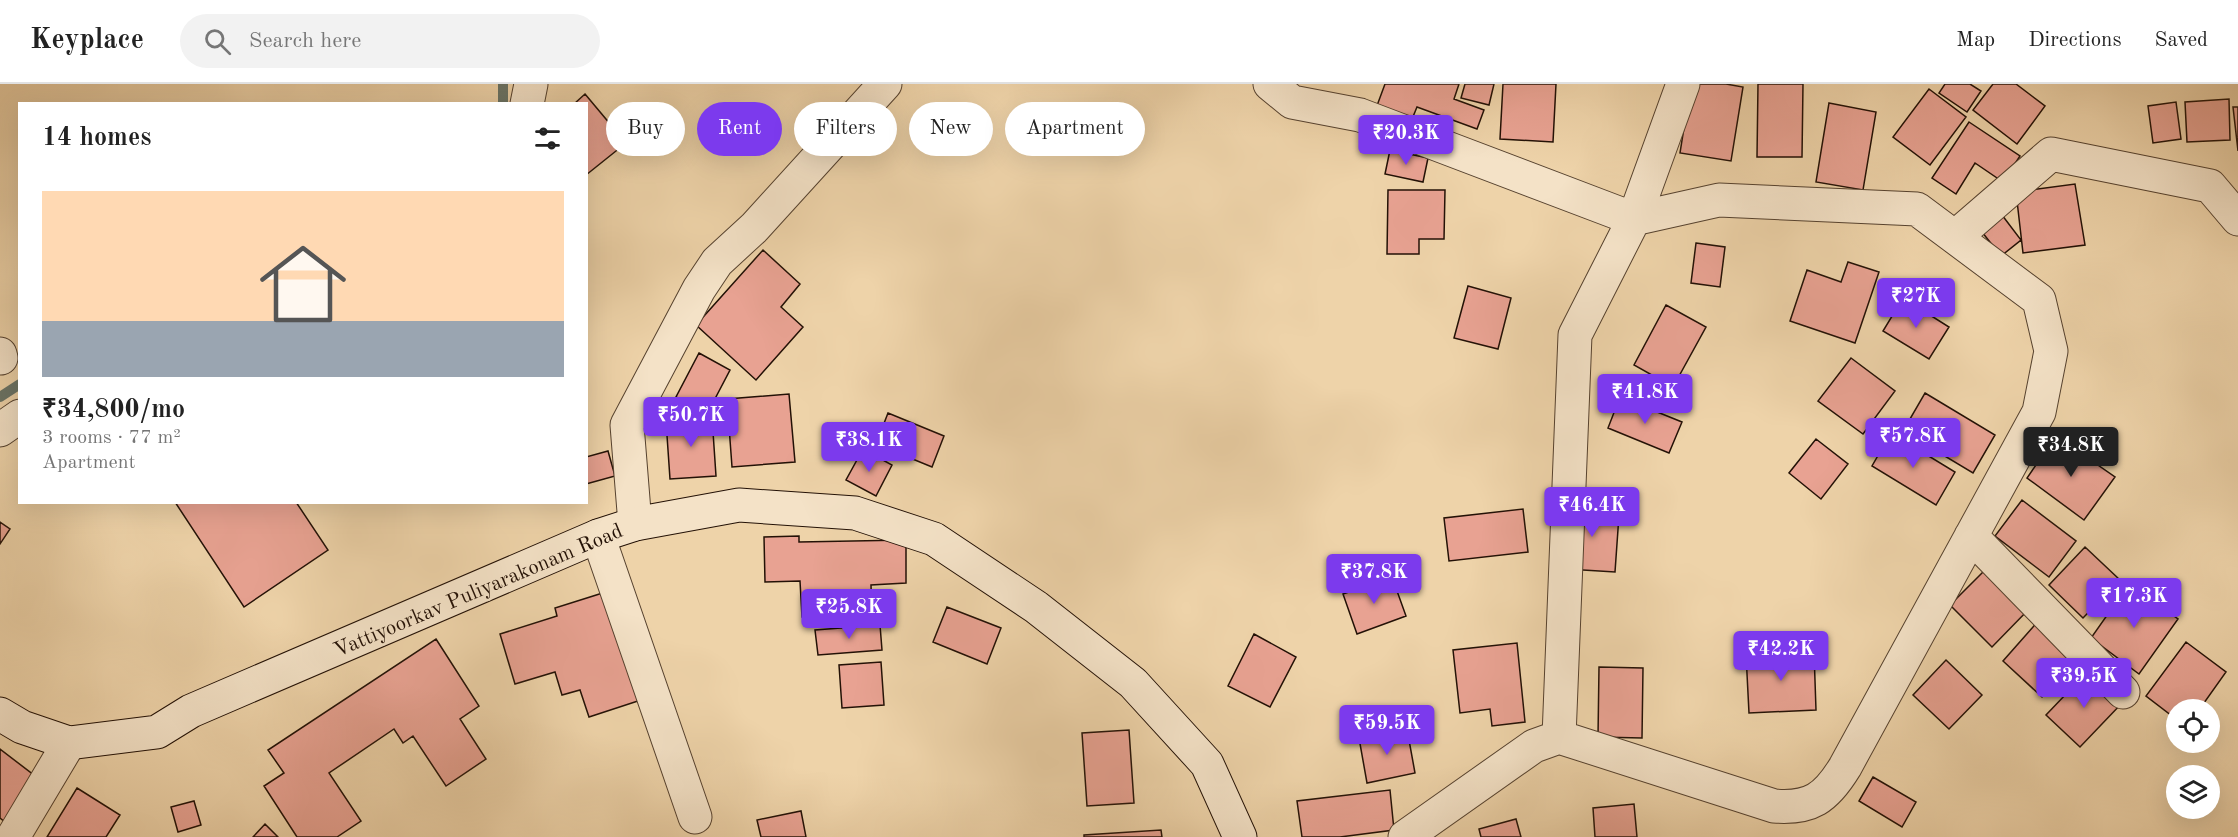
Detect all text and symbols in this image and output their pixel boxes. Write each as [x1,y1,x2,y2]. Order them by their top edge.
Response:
search box [180,14,600,68]
icon: search [201,25,234,58]
text: Keyplace [30,27,144,55]
text: Search here [249,30,361,52]
text: Map [1956,30,1995,51]
text: Directions [2028,30,2122,51]
text: Saved [2155,30,2208,51]
chip: Buy [606,102,685,156]
chip: Rent [697,102,782,156]
chip: Filters [794,102,897,156]
chip: New [909,102,993,156]
chip: Apartment [1005,102,1145,156]
pin: ₹20.3K [1357,115,1455,166]
icon: filters [531,122,564,155]
text: ₹20.3K [1372,124,1440,144]
text: 14 homes [42,125,151,151]
icon: home [249,230,357,338]
pin: ₹27K [1880,278,1952,329]
text: ₹27K [1891,287,1941,307]
pin: ₹41.8K [1596,374,1694,425]
text: ₹41.8K [1611,383,1679,403]
text: ₹34,800/mo [42,397,185,423]
pin: ₹50.7K [642,397,740,448]
text: ₹50.7K [657,406,725,426]
pin: ₹57.8K [1864,418,1962,469]
pin: ₹38.1K [820,422,918,473]
text: ₹57.8K [1879,427,1947,447]
pin: ₹34.8K [2022,427,2120,478]
text: 3 rooms · 77 m² [42,428,181,448]
text: ₹38.1K [835,431,903,451]
text: ₹34.8K [2037,436,2105,456]
text: Apartment [42,453,136,473]
pin: ₹46.4K [1543,487,1641,538]
text: ₹46.4K [1558,496,1626,516]
street label: Vattiyoorkav Puliyarakonam Road [331,521,626,662]
pin: ₹37.8K [1325,554,1423,605]
text: ₹37.8K [1340,563,1408,583]
pin: ₹17.3K [2085,578,2183,629]
text: ₹17.3K [2100,587,2168,607]
pin: ₹25.8K [800,589,898,640]
text: ₹25.8K [815,598,883,618]
pin: ₹42.2K [1732,631,1830,682]
text: ₹42.2K [1747,640,1815,660]
pin: ₹39.5K [2035,658,2133,709]
text: ₹39.5K [2050,667,2118,687]
map controls [2166,699,2220,819]
button: locate [2166,699,2220,753]
pin: ₹59.5K [1338,705,1436,756]
text: ₹59.5K [1353,714,1421,734]
button: layers [2166,765,2220,819]

